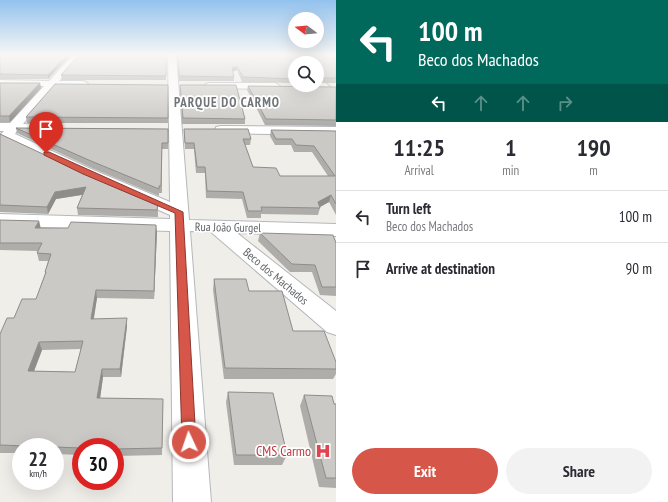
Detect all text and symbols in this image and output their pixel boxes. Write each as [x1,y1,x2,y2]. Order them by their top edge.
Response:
north arrow [288,12,324,48]
map controls [288,12,324,92]
text: 100 m [418,12,482,49]
icon: left [352,16,404,68]
text: Beco dos Machados [418,48,539,71]
button: search [288,56,324,92]
icon: left [428,92,450,114]
icon: ahead [470,92,492,114]
icon: ahead [512,92,534,114]
icon: right [554,92,576,114]
district label: PARQUE DO CARMO [174,94,280,111]
pin [29,112,63,153]
icon: arrive [35,118,57,140]
text: 11:25 [393,132,445,163]
text: 1 [505,132,516,163]
text: 190 [576,132,611,163]
text: Arrival [404,162,434,179]
text: min [502,162,519,179]
text: m [589,162,598,179]
text: Turn left [386,199,431,218]
icon: left [352,206,374,228]
text: 100 m [619,207,652,226]
text: Beco dos Machados [386,218,473,235]
street label: Rua João Gurgel [195,219,261,235]
street label: Beco dos Machados [240,244,312,308]
icon: arrive [352,258,374,280]
text: Arrive at destination [386,259,495,278]
text: 90 m [626,259,652,278]
position arrow [168,421,210,463]
speed limit sign: 30 [72,438,124,490]
place label: CMS Carmo [256,442,311,460]
hospital icon: CMS Carmo [314,442,332,460]
text: 22 [28,446,48,472]
button: Exit [352,448,498,494]
button: Share [506,448,652,494]
text: km/h [29,467,47,480]

